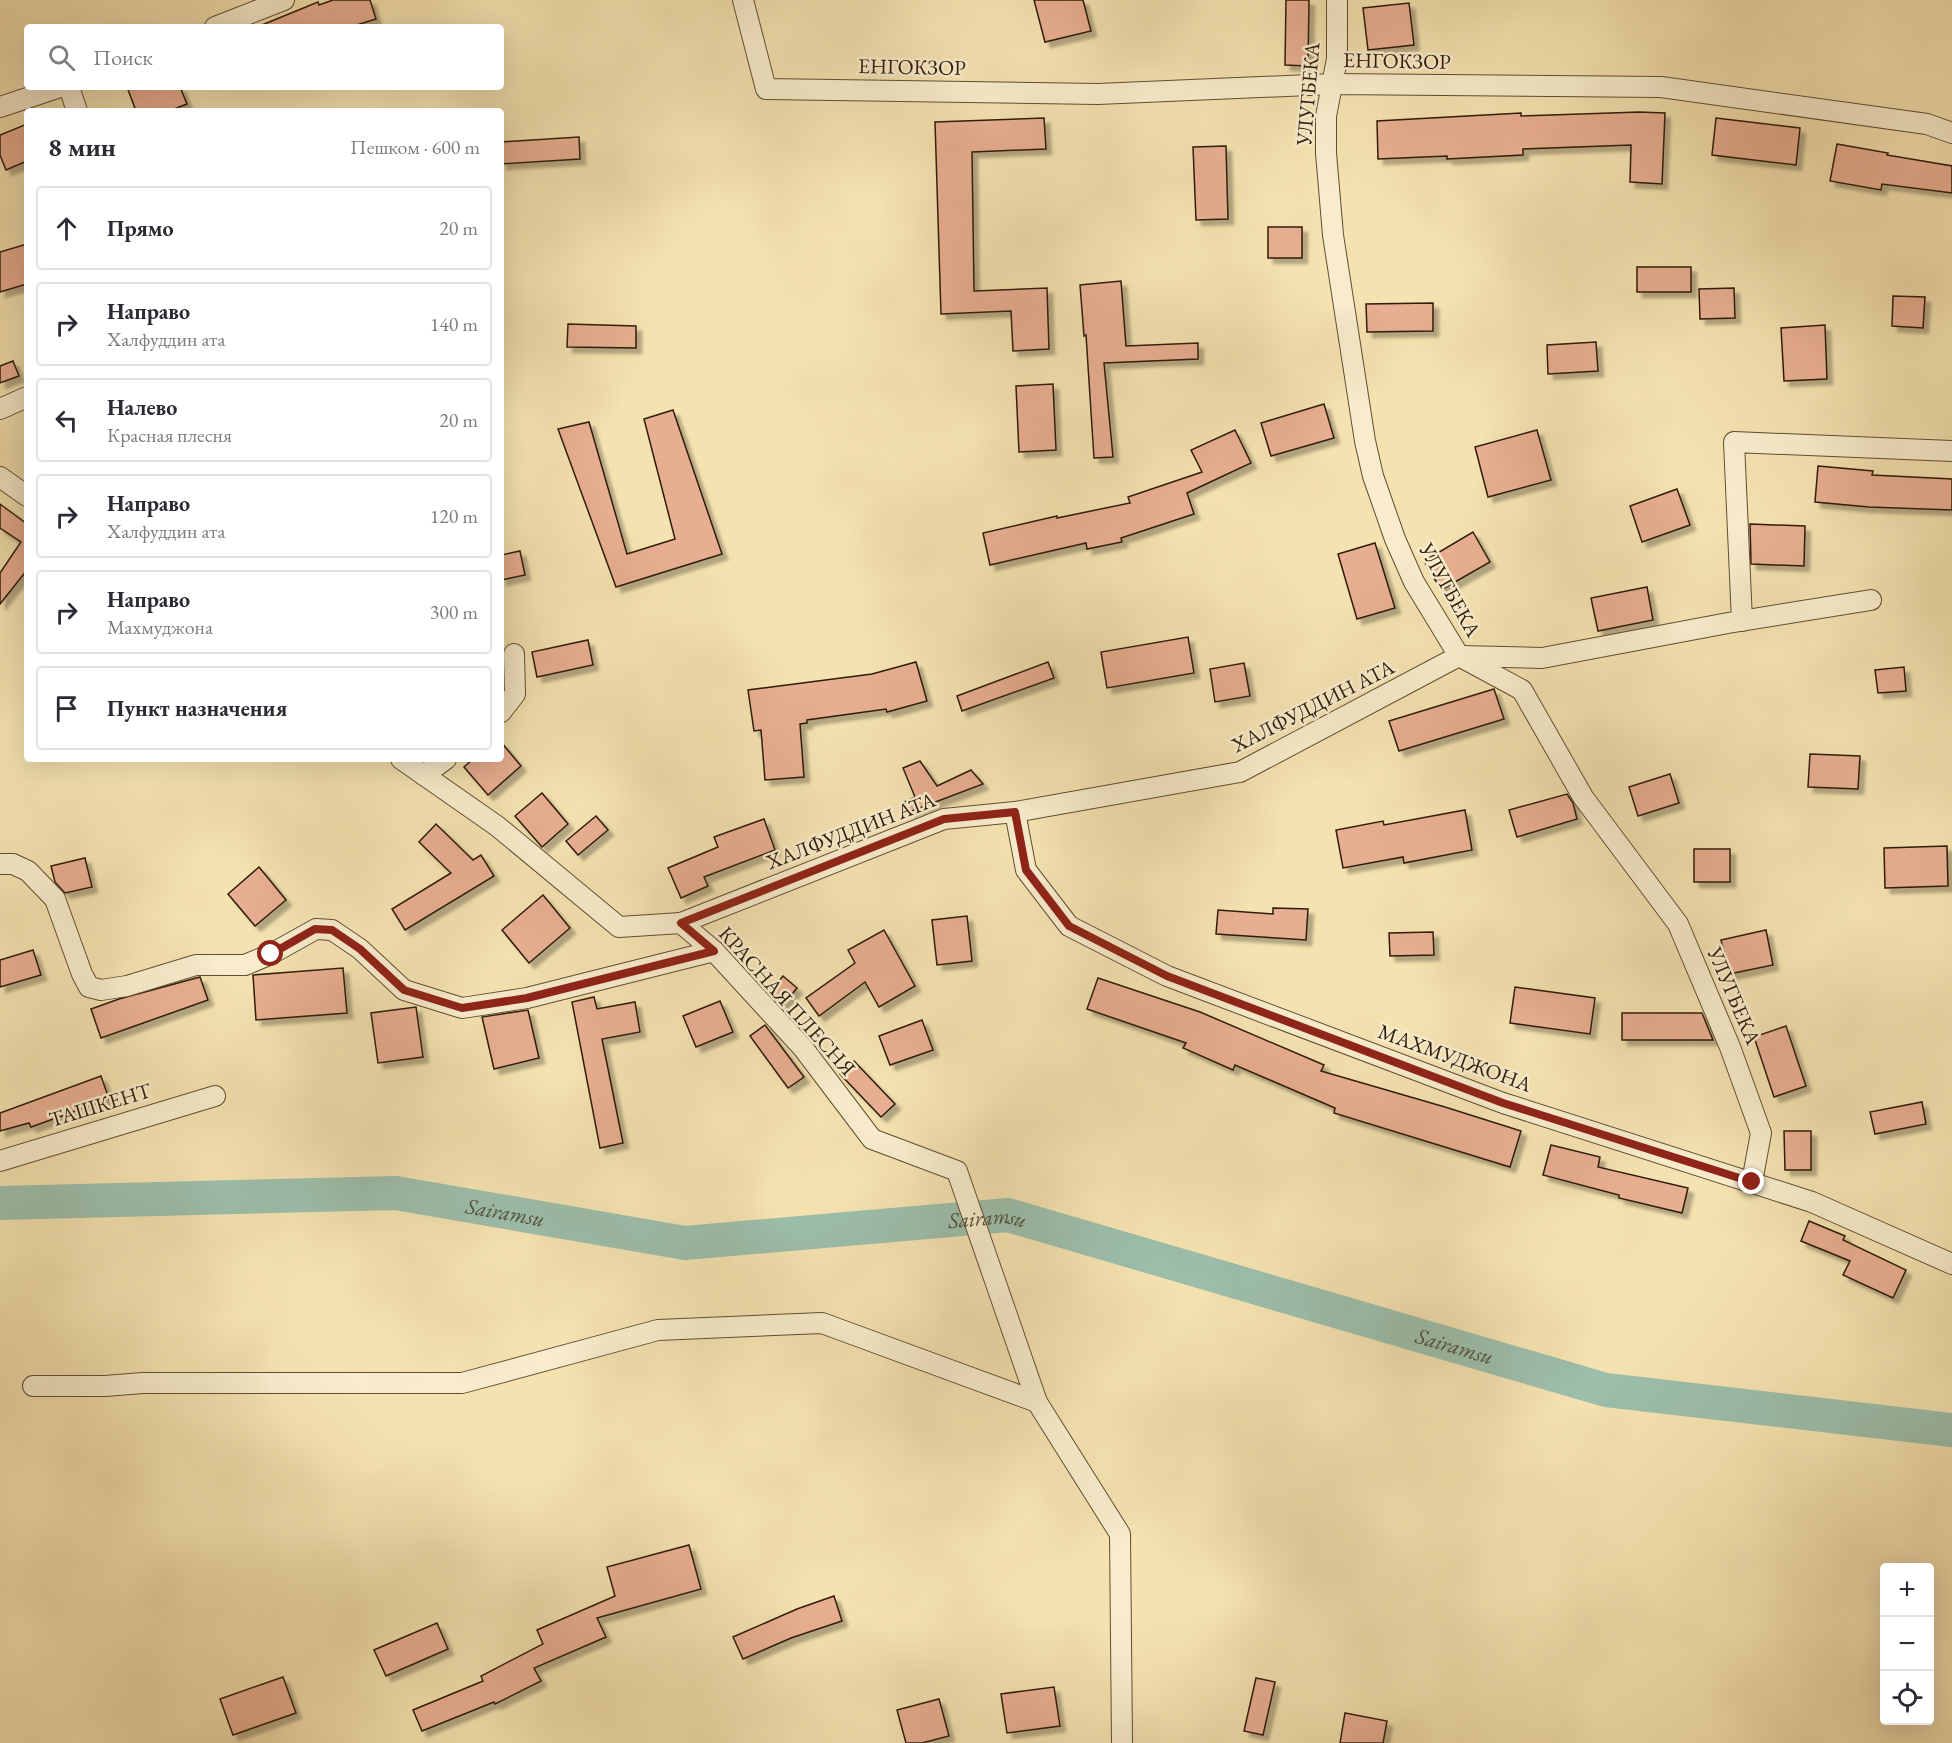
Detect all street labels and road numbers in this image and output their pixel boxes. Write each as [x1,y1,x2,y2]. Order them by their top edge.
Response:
street label: УЛУГБЕКА [1289,41,1326,148]
street label: ЕНГОКЗОР [1343,46,1451,75]
street label: ЕНГОКЗОР [858,52,966,81]
street label: УЛУГБЕКА [1413,537,1488,642]
street label: ХАЛФУДДИН АТА [1226,653,1399,759]
street label: ХАЛФУДДИН АТА [761,786,940,876]
street label: КРАСНАЯ ПЛЕСНЯ [713,920,862,1081]
street label: УЛУГБЕКА [1701,942,1767,1049]
street label: МАХМУДЖОНА [1375,1017,1536,1098]
street label: ТАШКЕНТ [46,1076,155,1133]

